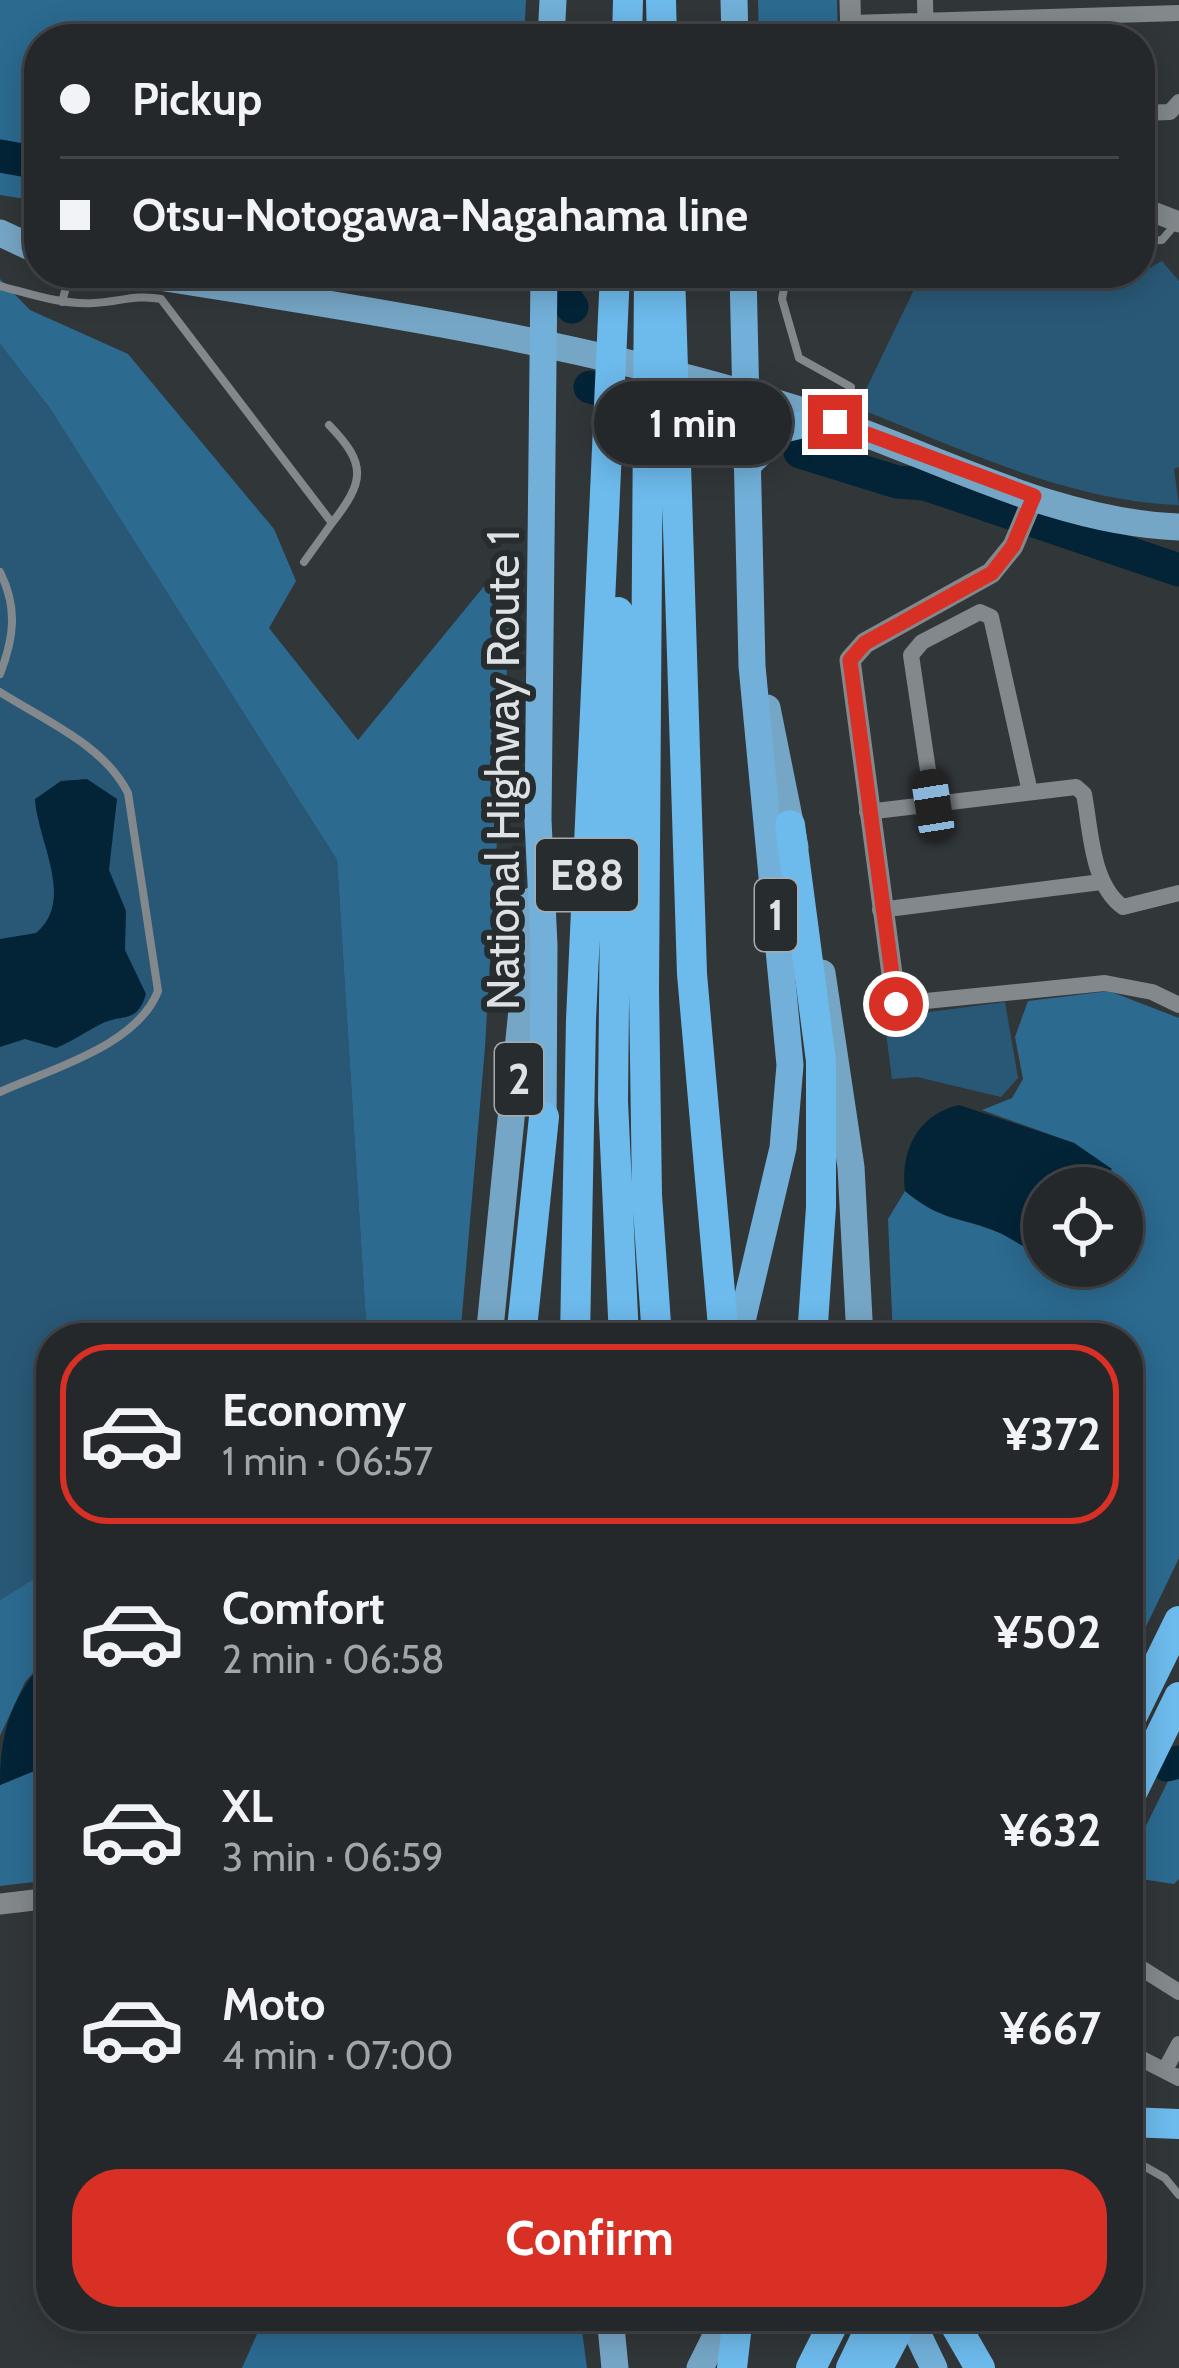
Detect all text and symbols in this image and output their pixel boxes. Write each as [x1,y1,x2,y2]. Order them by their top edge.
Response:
text: Pickup [132,72,262,126]
text: Otsu-Notogawa-Nagahama line [132,188,748,242]
callout: 1 min [595,380,793,464]
route end [808,395,862,449]
text: 1 min [649,399,737,447]
street label: National Highway Route 1 [476,530,530,1010]
car [910,767,956,843]
road number: E88 [536,839,638,911]
road number: 1 [755,879,797,951]
route start [869,977,923,1031]
road number: 2 [495,1043,543,1115]
map controls [1023,1167,1143,1287]
button: locate [1023,1167,1143,1287]
icon: car [78,1380,186,1488]
text: Economy [222,1383,406,1437]
text: ¥372 [1003,1407,1101,1461]
text: 1 min · 06:57 [222,1437,433,1485]
icon: car [78,1578,186,1686]
text: Comfort [222,1581,385,1635]
text: ¥502 [994,1605,1101,1659]
text: 2 min · 06:58 [222,1635,445,1683]
icon: car [78,1776,186,1884]
text: XL [222,1779,273,1833]
text: ¥632 [1000,1803,1101,1857]
text: 3 min · 06:59 [222,1833,444,1881]
icon: car [78,1974,186,2082]
text: Moto [222,1977,325,2031]
text: ¥667 [1000,2001,1101,2055]
text: 4 min · 07:00 [222,2031,453,2079]
button: Confirm [72,2169,1107,2307]

